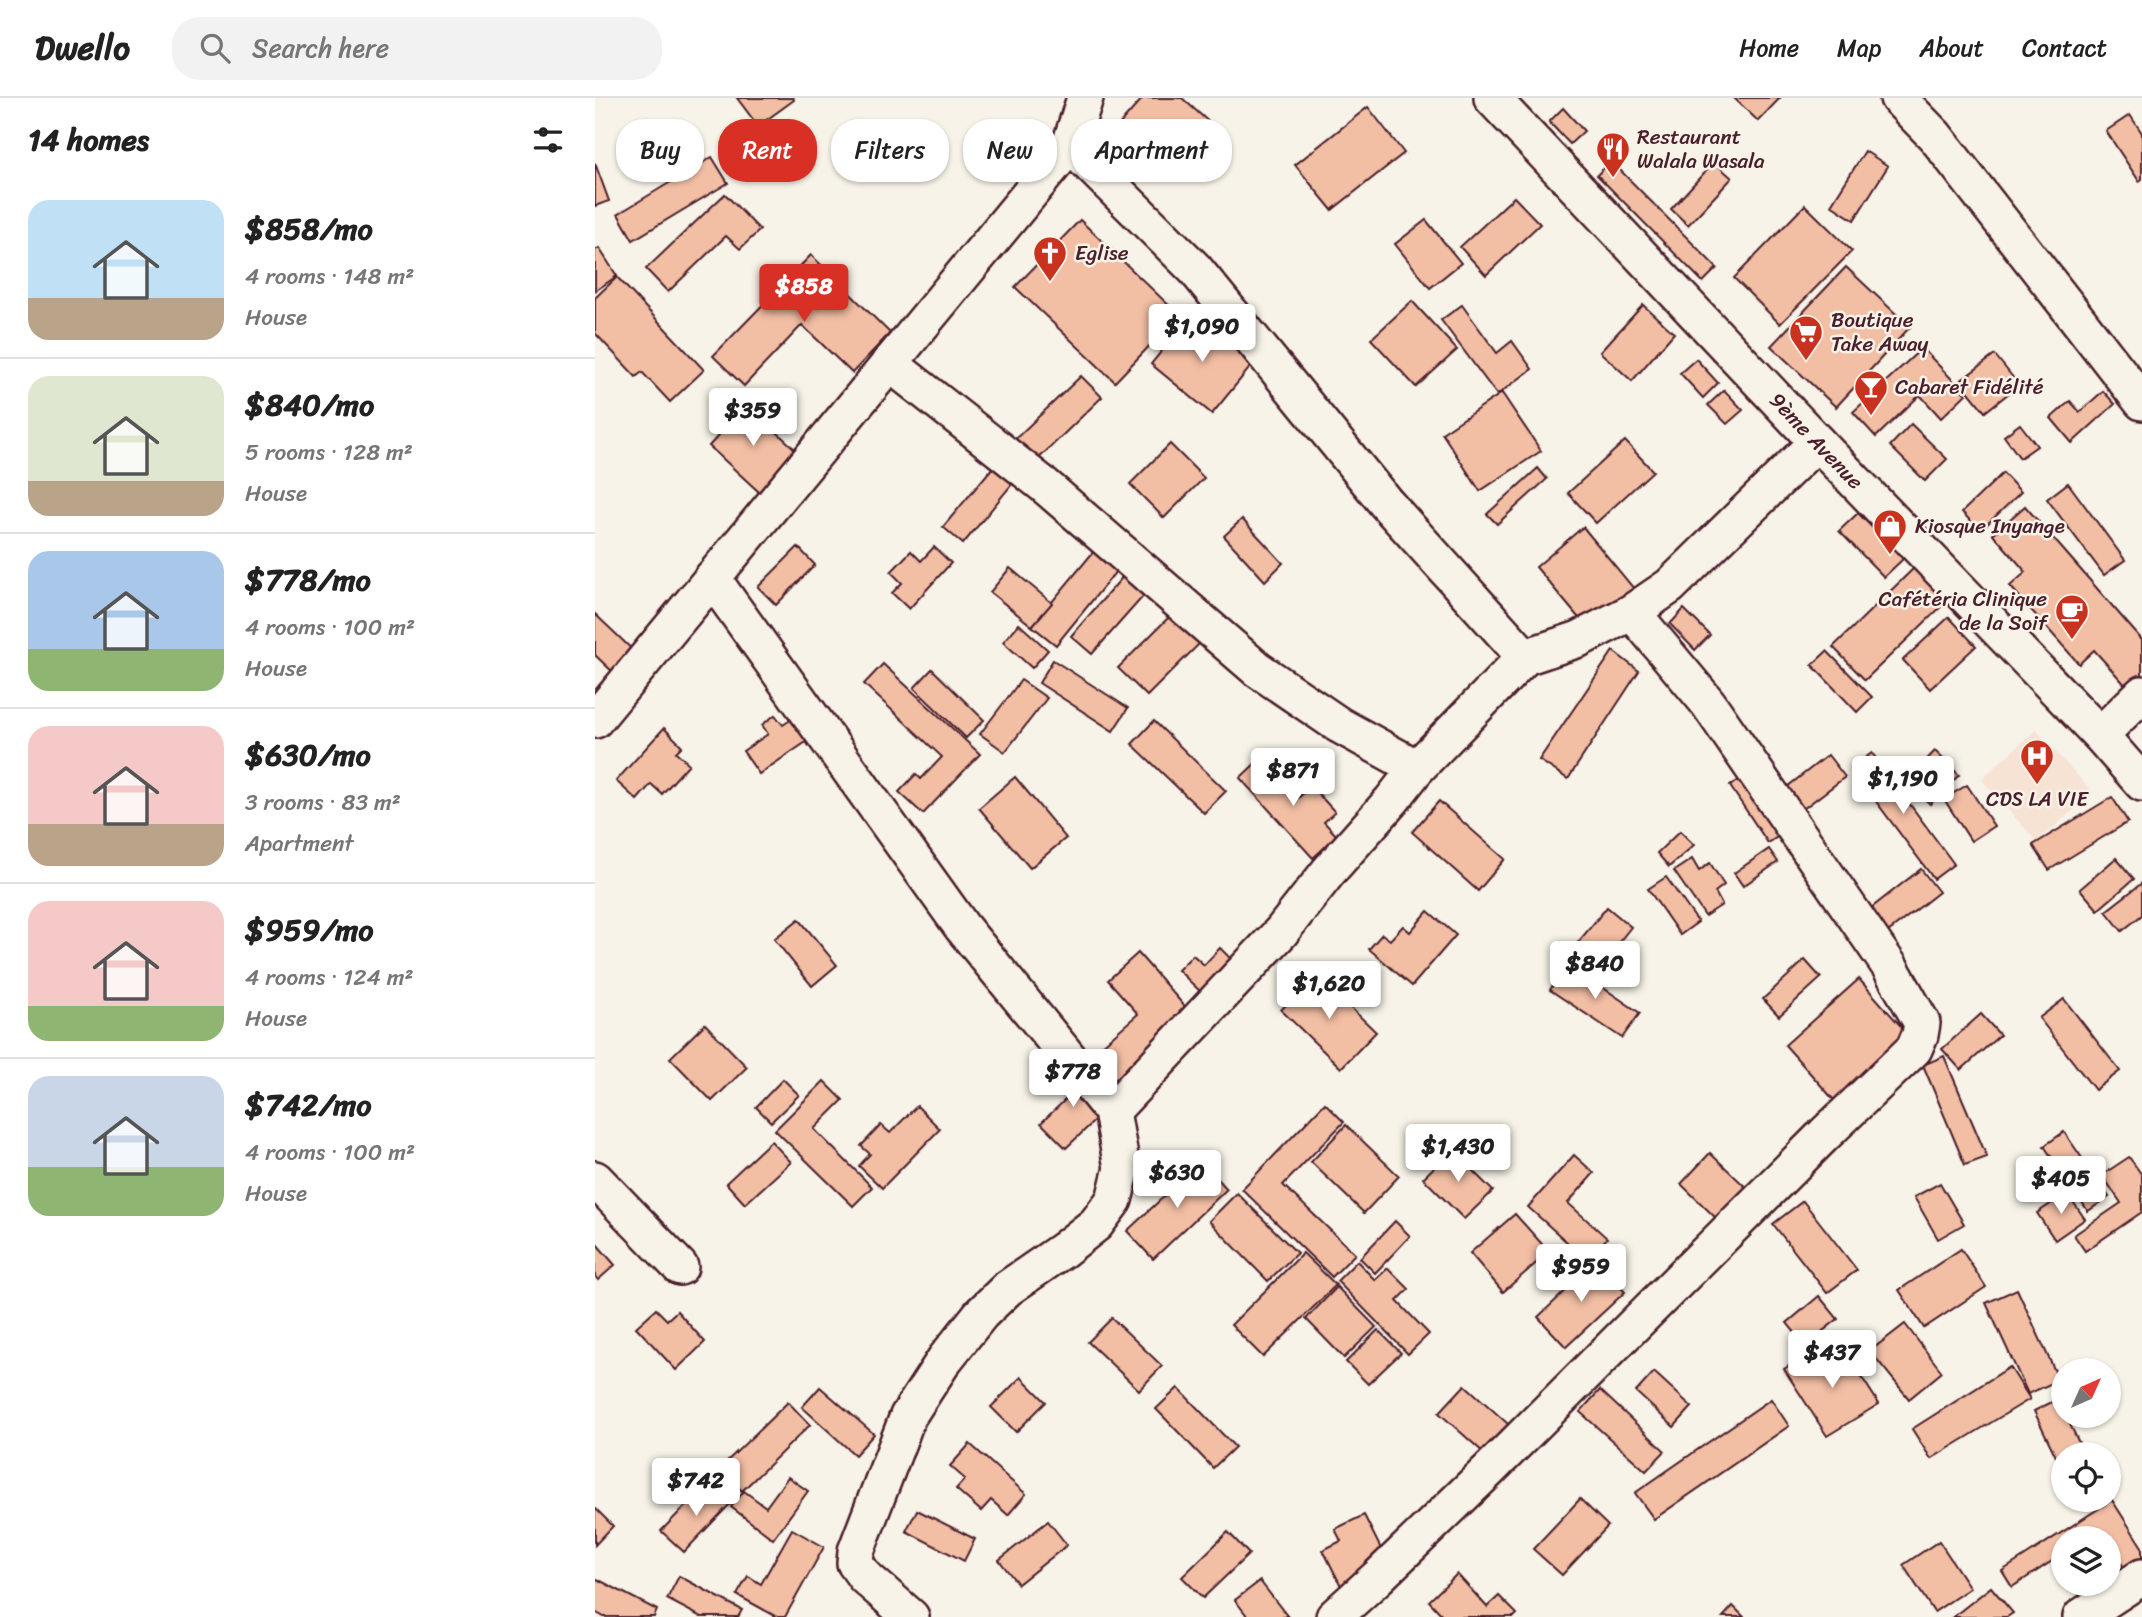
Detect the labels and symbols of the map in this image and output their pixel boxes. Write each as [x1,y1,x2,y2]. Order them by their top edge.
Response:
place label: Restaurant Walala Wasala [1637,118,1765,180]
restaurant icon: Restaurant Walala Wasala [1594,130,1632,179]
church icon: Eglise [1031,234,1069,283]
place label: Eglise [1075,234,1129,272]
pin: $858 [763,264,845,324]
place label: Boutique Take Away [1831,301,1929,363]
pin: $1,090 [1145,304,1259,364]
supermarket icon: Boutique Take Away [1787,313,1825,362]
bar icon: Cabaret Fidélité [1852,368,1890,417]
place label: Cabaret Fidélité [1895,368,2044,406]
street label: 9ème Avenue [1760,383,1873,499]
pin: $359 [712,388,794,448]
shop icon: Kiosque Inyange [1871,507,1909,556]
place label: Kiosque Inyange [1915,507,2065,545]
place label: Cafétéria Clinique de la Soif [1879,580,2049,642]
cafe icon: Cafétéria Clinique de la Soif [2053,592,2091,641]
hospital icon: CDS LA VIE [2018,737,2056,786]
pin: $871 [1252,748,1334,808]
pin: $1,190 [1846,756,1960,816]
place label: CDS LA VIE [1986,780,2089,818]
pin: $840 [1554,942,1636,1001]
pin: $1,620 [1272,962,1386,1021]
pin: $778 [1032,1049,1114,1109]
pin: $1,430 [1401,1124,1515,1184]
pin: $630 [1136,1150,1218,1210]
pin: $405 [2020,1156,2102,1216]
pin: $959 [1540,1244,1622,1304]
pin: $437 [1791,1330,1873,1390]
north arrow [2051,1358,2121,1428]
pin: $742 [655,1458,737,1518]

